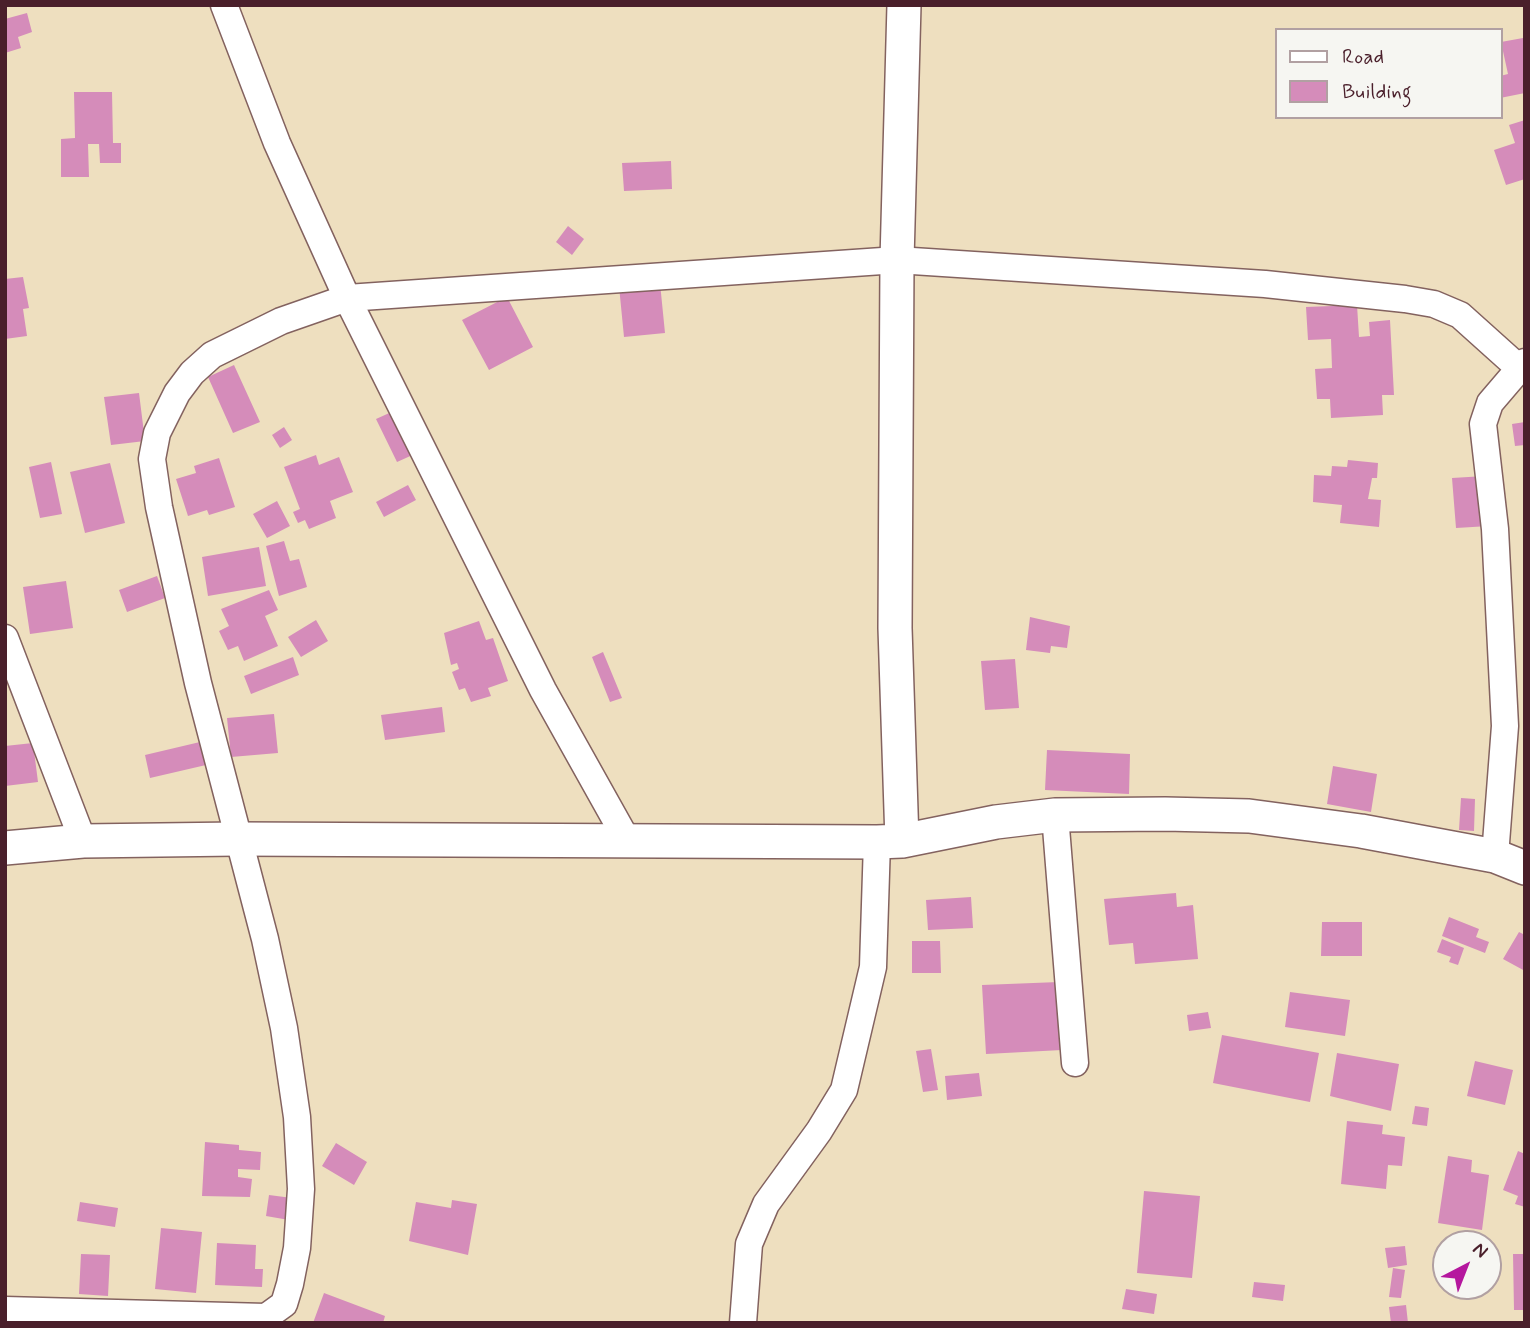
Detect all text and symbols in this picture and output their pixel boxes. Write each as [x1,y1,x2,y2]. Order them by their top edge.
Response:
legend [1274,28,1502,119]
text: Road [1342,43,1384,71]
text: Building [1342,78,1412,106]
north arrow [1432,1230,1502,1300]
text: N [1467,1237,1493,1264]

